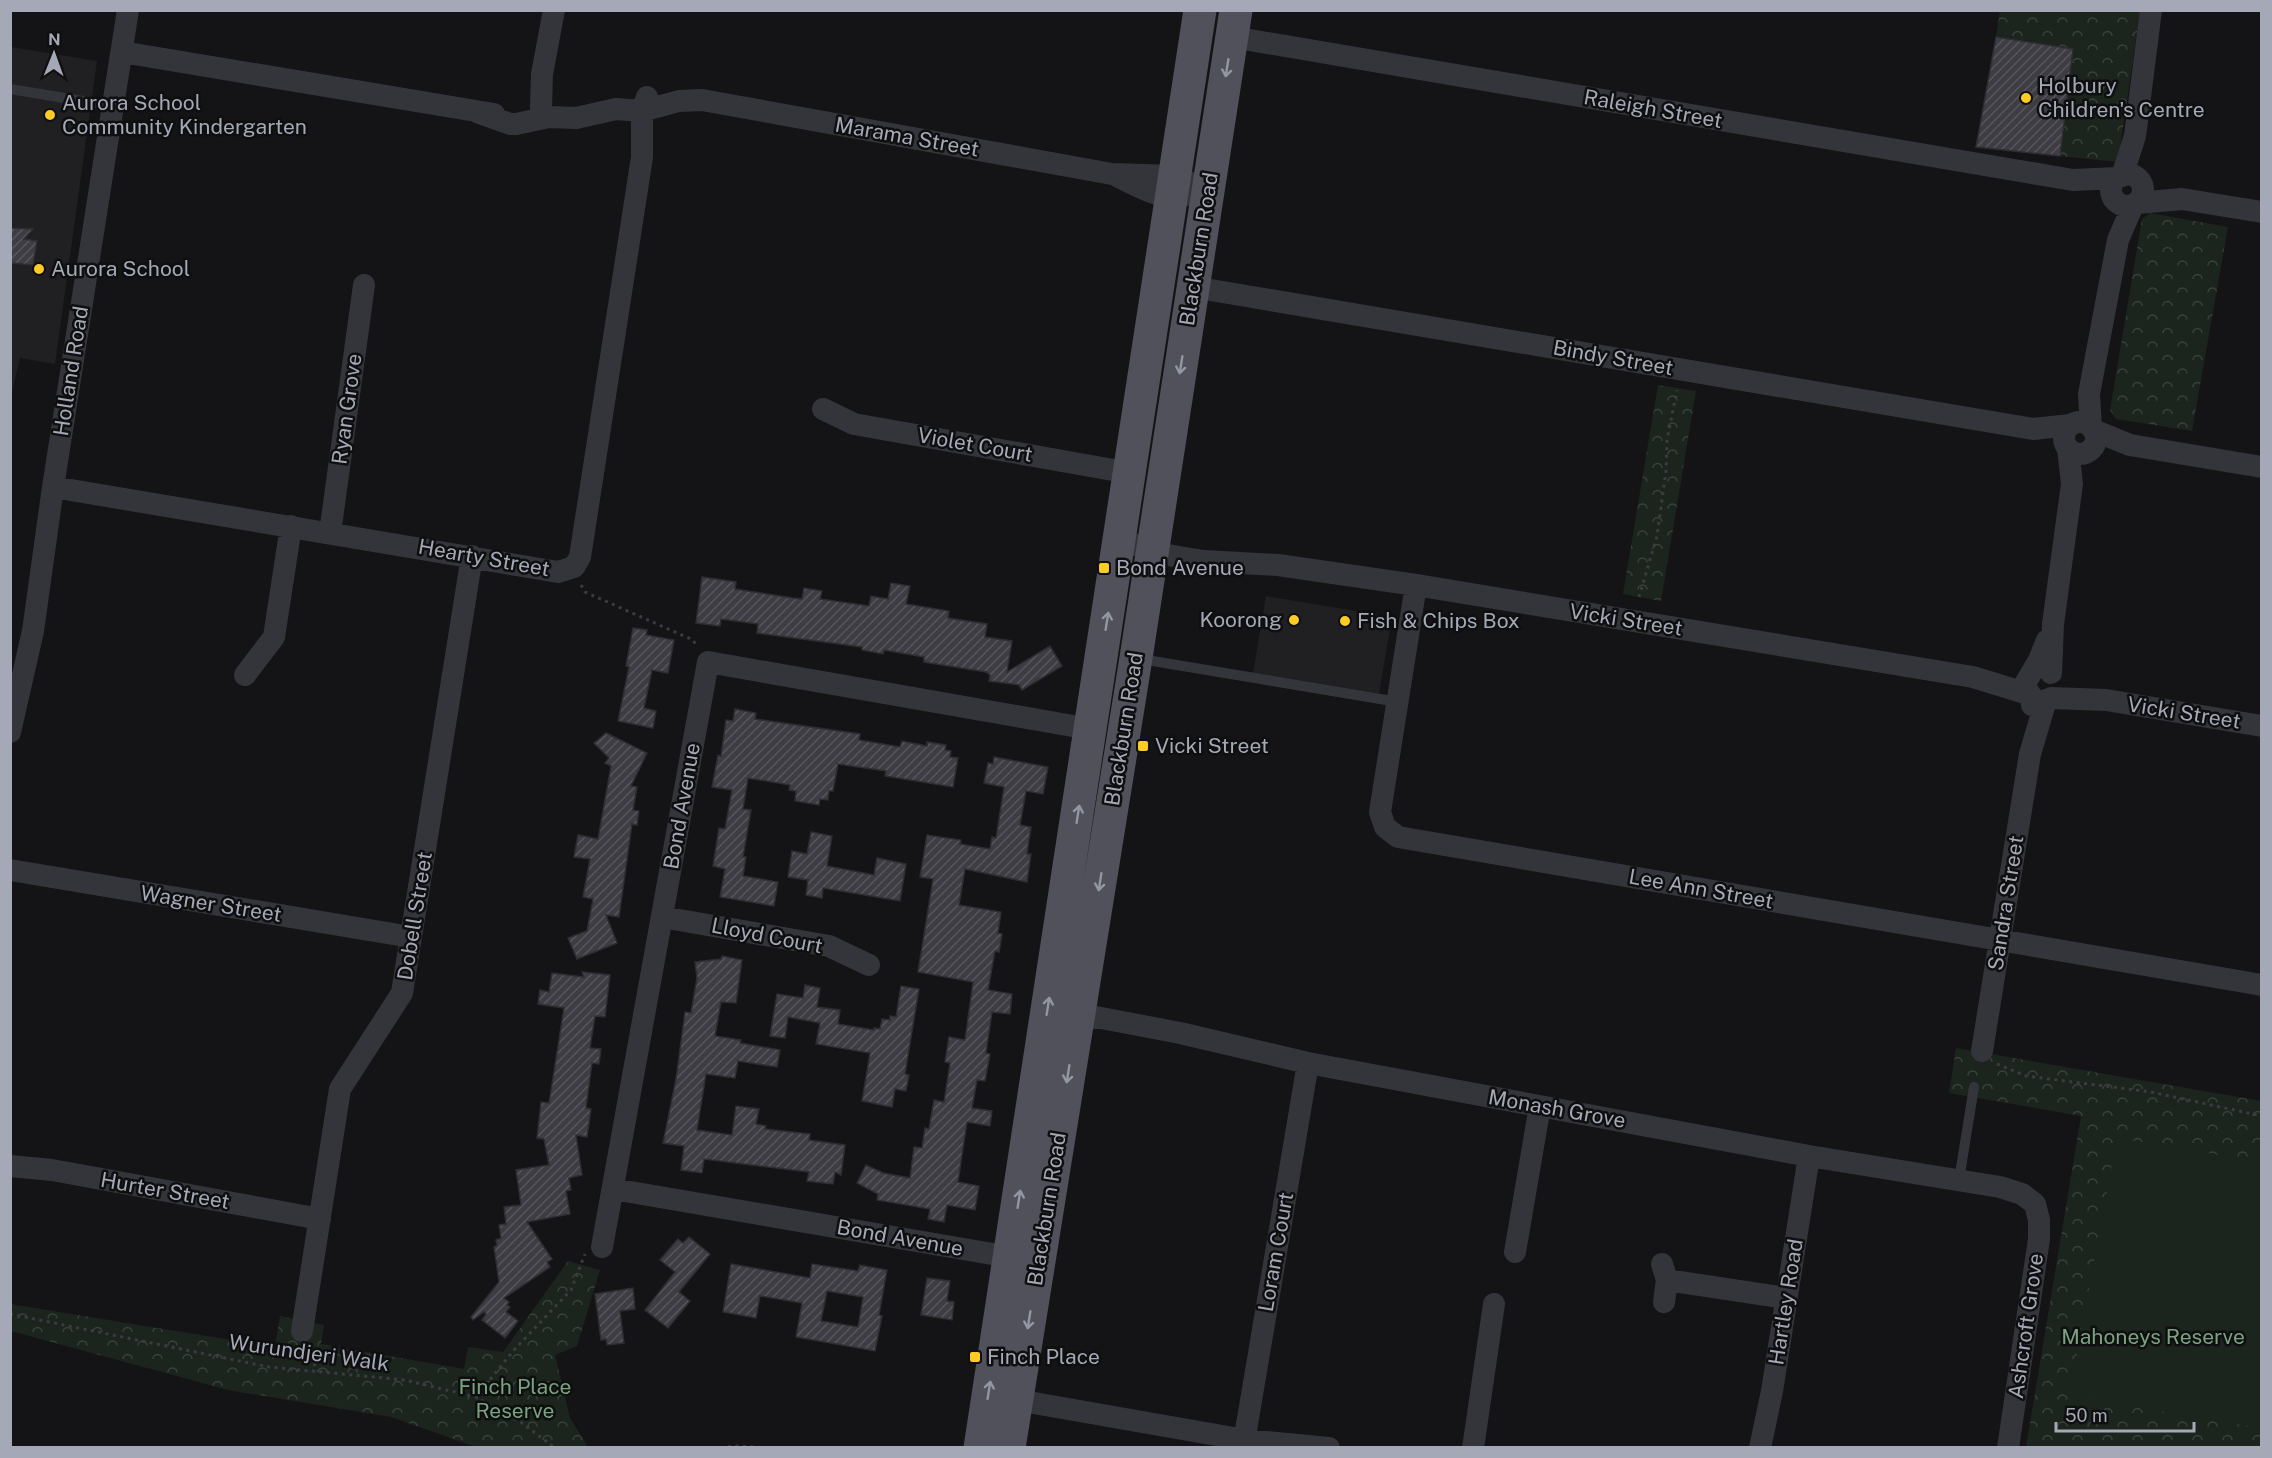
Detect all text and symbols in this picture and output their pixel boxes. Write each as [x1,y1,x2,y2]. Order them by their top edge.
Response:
north arrow [24,24,84,84]
text: N [48,30,61,49]
one-way arrow [1222,58,1233,78]
place label: Holbury Children's Centre [2038,73,2205,122]
street label: Raleigh Street [1582,84,1724,133]
place label: Aurora School Community Kindergarten [62,90,307,139]
marker: Holbury Children's Centre [2019,91,2033,105]
marker: Aurora School Community Kindergarten [43,108,57,122]
street label: Marama Street [833,112,981,161]
street label: Blackburn Road [1174,170,1223,327]
place label: Aurora School [51,256,190,281]
marker: Aurora School [32,262,46,276]
street label: Holland Road [48,304,93,438]
street label: Bindy Street [1551,335,1675,380]
street label: Ryan Grove [326,352,367,466]
one-way arrow [1176,354,1187,374]
street label: Violet Court [916,422,1035,467]
street label: Hearty Street [416,534,552,581]
place label: Bond Avenue [1116,555,1244,580]
marker: Bond Avenue [1097,561,1111,575]
street label: Vicki Street [1568,598,1684,641]
place label: Koorong [1199,607,1282,632]
place label: Fish & Chips Box [1357,608,1520,633]
one-way arrow [1102,611,1113,631]
marker: Koorong [1287,613,1301,627]
marker: Fish & Chips Box [1338,614,1352,628]
street label: Blackburn Road [1099,650,1148,807]
street label: Vicki Street [2126,691,2242,734]
place label: Vicki Street [1155,733,1269,758]
marker: Vicki Street [1136,739,1150,753]
street label: Bond Avenue [658,741,705,871]
one-way arrow [1072,804,1083,824]
street label: Sandra Street [1983,834,2029,972]
street label: Dobell Street [392,850,437,982]
street label: Lee Ann Street [1627,864,1775,913]
one-way arrow [1094,871,1105,891]
street label: Wagner Street [139,880,283,927]
street label: Lloyd Court [709,912,825,959]
one-way arrow [1043,997,1054,1017]
one-way arrow [1063,1064,1074,1083]
street label: Monash Grove [1486,1084,1628,1133]
street label: Blackburn Road [1022,1130,1071,1287]
street label: Hurter Street [99,1167,232,1214]
one-way arrow [1014,1190,1025,1210]
street label: Loram Court [1253,1190,1298,1314]
street label: Bond Avenue [835,1214,965,1261]
street label: Hartley Road [1763,1237,1808,1367]
street label: Ashcroft Grove [2003,1252,2048,1400]
one-way arrow [1023,1309,1034,1329]
park label: Mahoneys Reserve [2061,1324,2245,1349]
street label: Wurundjeri Walk [227,1329,391,1376]
place label: Finch Place [987,1344,1100,1369]
marker: Finch Place [968,1350,982,1364]
park label: Finch Place Reserve [459,1374,571,1423]
one-way arrow [984,1380,995,1400]
scale bar [2056,1395,2194,1433]
text: 50 m [2065,1405,2108,1426]

